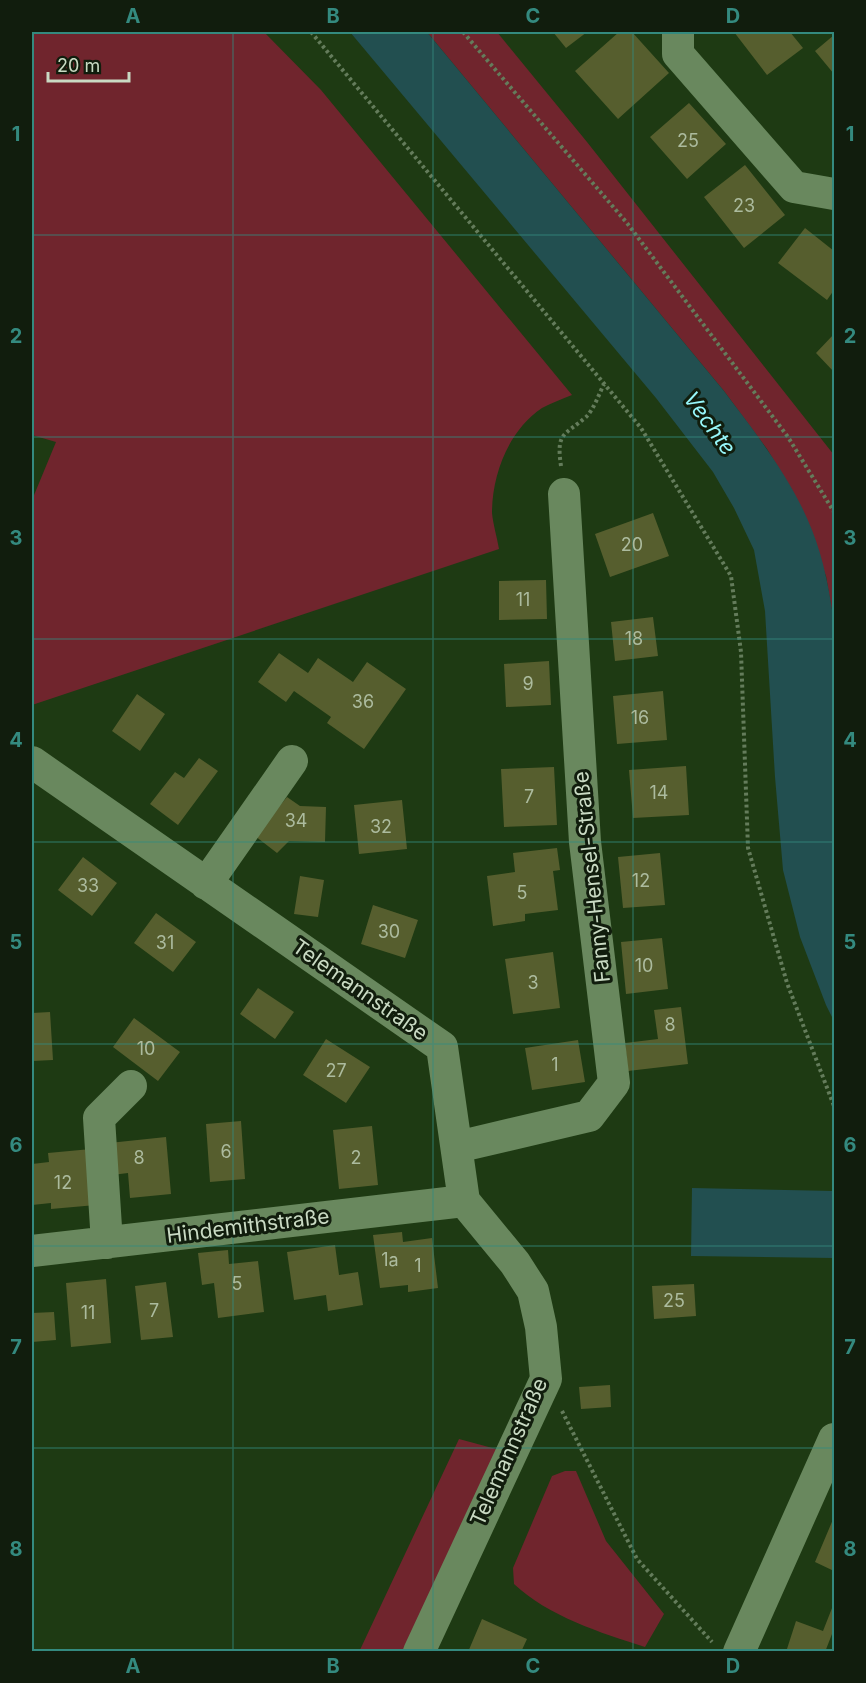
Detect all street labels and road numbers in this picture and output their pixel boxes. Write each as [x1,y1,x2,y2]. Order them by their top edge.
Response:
street label: Fanny-Hensel-Straße [568,770,615,984]
street label: Telemannstraße [288,934,433,1046]
street label: Hindemithstraße [165,1203,331,1248]
street label: Telemannstraße [465,1374,552,1530]

